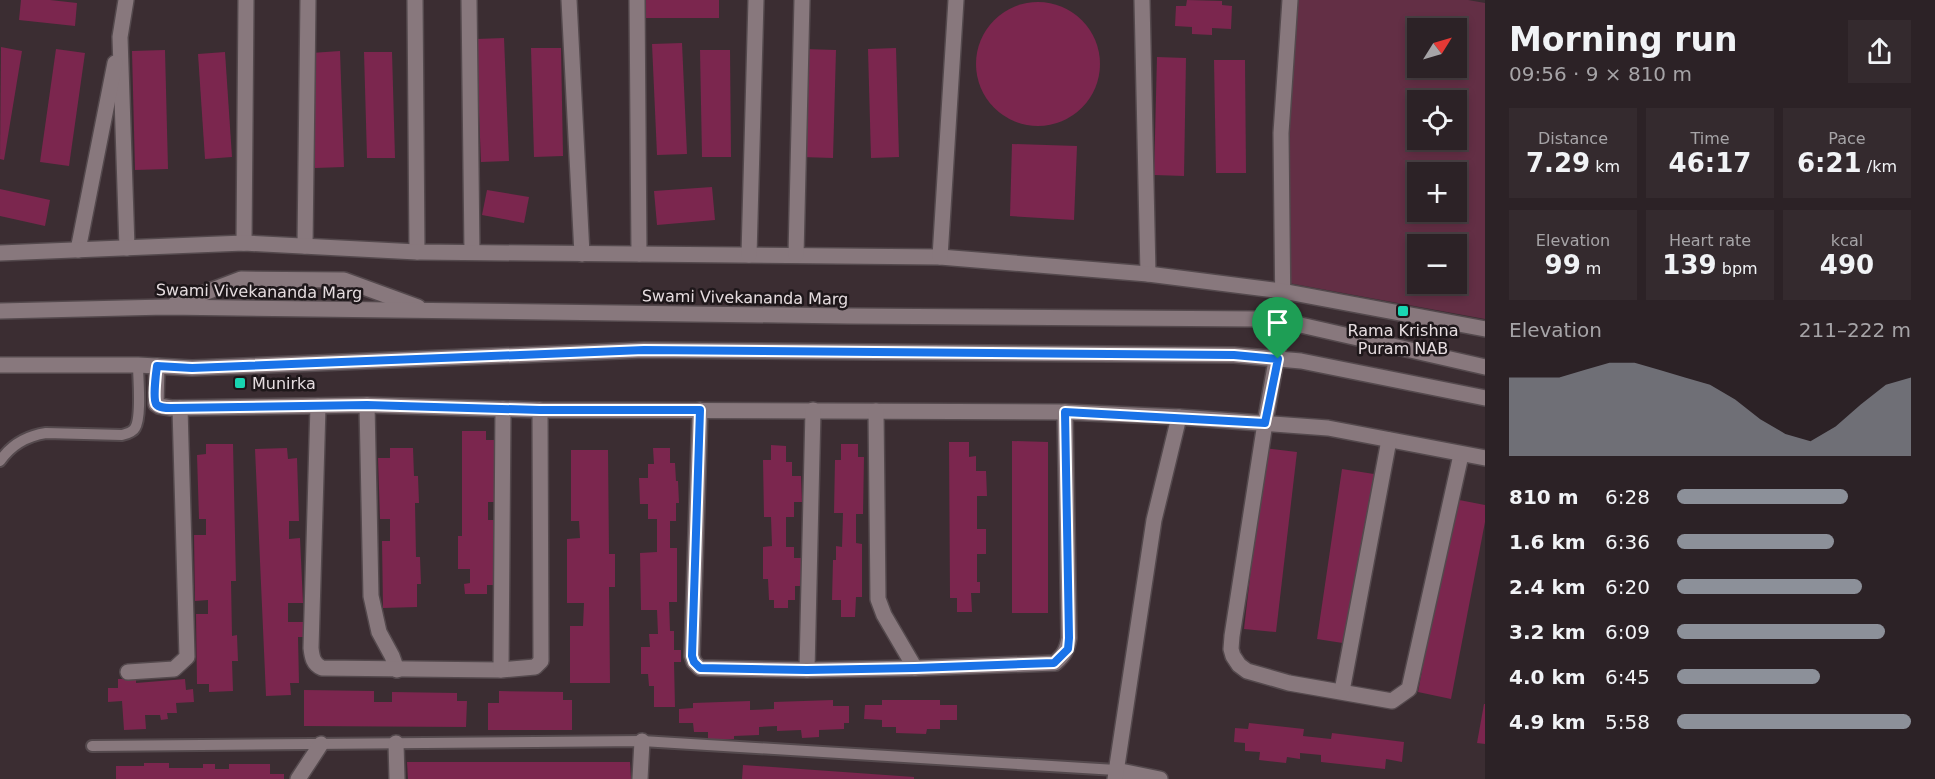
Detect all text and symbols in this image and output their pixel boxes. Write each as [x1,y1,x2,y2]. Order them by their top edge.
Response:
north arrow [1407,18,1467,78]
map controls [1407,18,1467,294]
text: Morning run [1509,20,1737,59]
button: share [1848,20,1911,83]
text: 09:56 · 9 × 810 m [1509,62,1692,86]
button: locate [1407,90,1467,150]
text: Distance [1538,129,1608,148]
text: Time [1690,129,1730,148]
text: Pace [1828,129,1866,148]
text: 7.29 [1526,148,1590,178]
text: 46:17 [1669,148,1751,178]
text: 6:21 [1797,148,1862,178]
text: km [1590,157,1620,176]
text: /km [1862,157,1897,176]
button: + [1407,162,1467,222]
text: Elevation [1536,231,1610,250]
text: Heart rate [1669,231,1751,250]
text: kcal [1831,231,1863,250]
button: − [1407,234,1467,294]
text: 99 [1545,250,1581,280]
text: 139 [1662,250,1717,280]
text: 490 [1820,250,1874,280]
text: m [1581,259,1601,278]
text: bpm [1717,259,1758,278]
street label: Swami Vivekananda Marg [156,280,362,303]
street label: Swami Vivekananda Marg [642,286,848,309]
pin [1252,297,1303,359]
marker: Rama Krishna Puram NAB [1396,304,1410,318]
icon: arrive [1261,306,1294,339]
text: Elevation [1509,318,1602,342]
text: 211–222 m [1799,318,1911,342]
place label: Rama Krishna Puram NAB [1348,321,1458,358]
place label: Munirka [252,374,316,393]
marker: Munirka [233,376,247,390]
text: 810 m [1509,485,1579,509]
text: 6:28 [1605,485,1650,509]
text: 1.6 km [1509,530,1586,554]
text: 6:36 [1605,530,1650,554]
text: 2.4 km [1509,575,1586,599]
text: 6:20 [1605,575,1650,599]
text: 3.2 km [1509,620,1586,644]
text: 6:09 [1605,620,1650,644]
text: 4.0 km [1509,665,1586,689]
text: 6:45 [1605,665,1650,689]
text: 4.9 km [1509,710,1586,734]
text: 5:58 [1605,710,1650,734]

